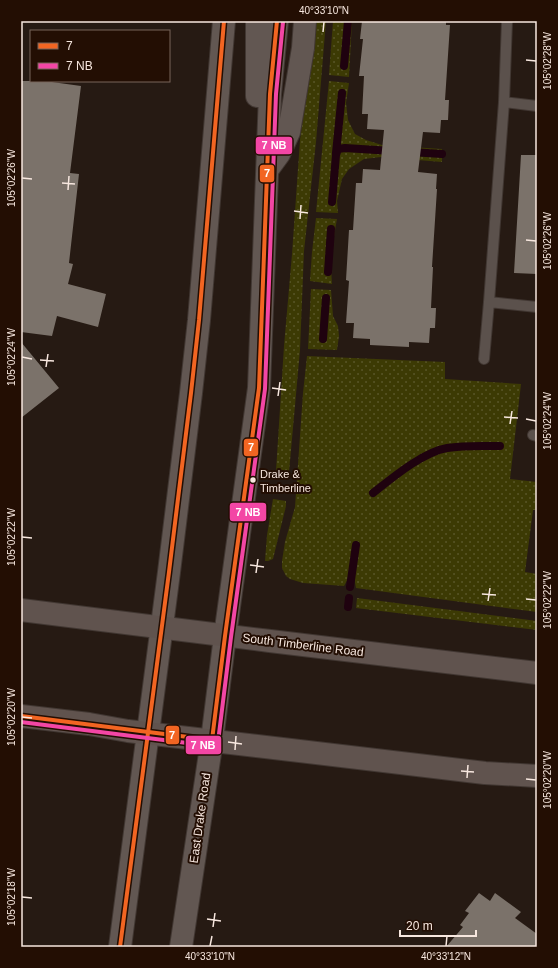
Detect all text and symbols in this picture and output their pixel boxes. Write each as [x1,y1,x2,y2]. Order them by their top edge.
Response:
text: 40°33'10"N [299,5,349,16]
legend [30,30,170,82]
text: 105°02'28"W [542,32,553,90]
text: 7 [66,39,73,53]
text: 7 NB [66,59,93,73]
line badge: 7 NB [255,136,293,155]
text: 7 NB [261,139,287,151]
text: 105°02'26"W [6,149,17,207]
line badge: 7 [259,164,275,183]
text: 7 [264,167,270,179]
text: 105°02'26"W [542,212,553,270]
text: 105°02'24"W [6,328,17,386]
text: 105°02'24"W [542,392,553,450]
line badge: 7 [243,438,259,457]
text: 7 [248,441,254,453]
place label: Drake & Timberline [260,468,311,494]
marker: Drake & Timberline [248,475,258,485]
line badge: 7 NB [229,502,267,522]
text: 7 NB [235,506,261,518]
text: 105°02'22"W [6,508,17,566]
text: 105°02'22"W [542,571,553,629]
street label: South Timberline Road [242,631,364,659]
text: 105°02'20"W [6,688,17,746]
line badge: 7 [165,725,180,745]
text: 7 [169,729,175,741]
line badge: 7 NB [185,735,222,755]
text: 7 NB [190,739,216,751]
text: 105°02'20"W [542,751,553,809]
street label: East Drake Road [187,772,213,864]
text: 105°02'18"W [6,868,17,926]
scale bar [400,912,476,938]
text: 20 m [406,919,433,933]
text: 40°33'10"N [185,951,235,962]
text: 40°33'12"N [421,951,471,962]

